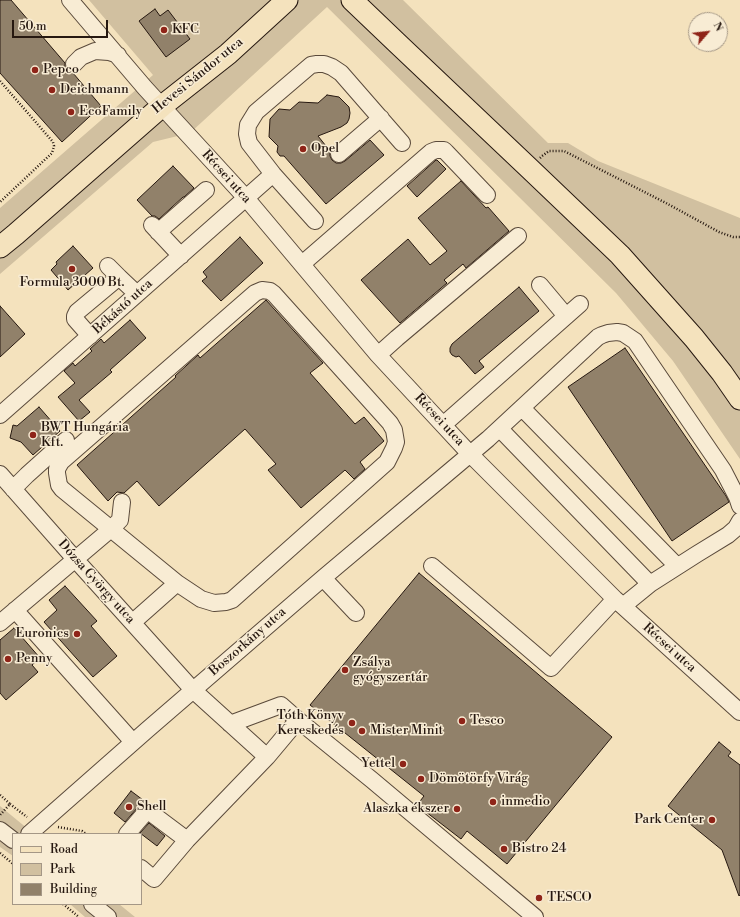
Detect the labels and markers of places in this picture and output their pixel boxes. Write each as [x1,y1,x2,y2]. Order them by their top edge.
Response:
place label: KFC [172,22,199,38]
marker: KFC [159,25,169,35]
place label: Pepco [43,62,79,78]
marker: Pepco [30,65,40,75]
place label: Deichmann [60,82,129,98]
marker: Deichmann [47,85,57,95]
place label: EcoFamily [79,104,142,120]
marker: EcoFamily [66,107,76,117]
place label: Opel [311,141,339,157]
marker: Opel [298,144,308,154]
marker: Formula 3000 Bt. [67,264,77,274]
place label: Formula 3000 Bt. [19,275,125,291]
place label: BWT Hungária Kft. [41,420,129,451]
marker: BWT Hungária Kft. [28,430,38,440]
place label: Euronics [16,626,69,642]
marker: Euronics [72,629,82,639]
place label: Penny [16,651,52,667]
marker: Penny [3,654,13,664]
place label: Zsálya gyógyszertár [353,655,428,686]
marker: Zsálya gyógyszertár [340,665,350,675]
place label: Tóth Könyv Kereskedés [277,708,344,739]
place label: Tesco [470,713,504,729]
marker: Tesco [457,716,467,726]
marker: Tóth Könyv Kereskedés [347,718,357,728]
place label: Mister Minit [370,723,443,739]
marker: Mister Minit [357,726,367,736]
place label: Yettel [361,756,395,772]
marker: Yettel [398,759,408,769]
place label: Dömötörfy Virág [429,771,528,787]
marker: Dömötörfy Virág [416,774,426,784]
place label: inmedio [501,794,550,810]
marker: inmedio [488,797,498,807]
place label: Shell [137,799,166,815]
place label: Alaszka ékszer [363,801,449,817]
marker: Shell [124,802,134,812]
marker: Alaszka ékszer [452,804,462,814]
place label: Park Center [634,812,704,828]
marker: Park Center [707,815,717,825]
place label: Bistro 24 [512,841,567,857]
marker: Bistro 24 [499,844,509,854]
place label: TESCO [547,890,592,906]
marker: TESCO [534,893,544,903]

